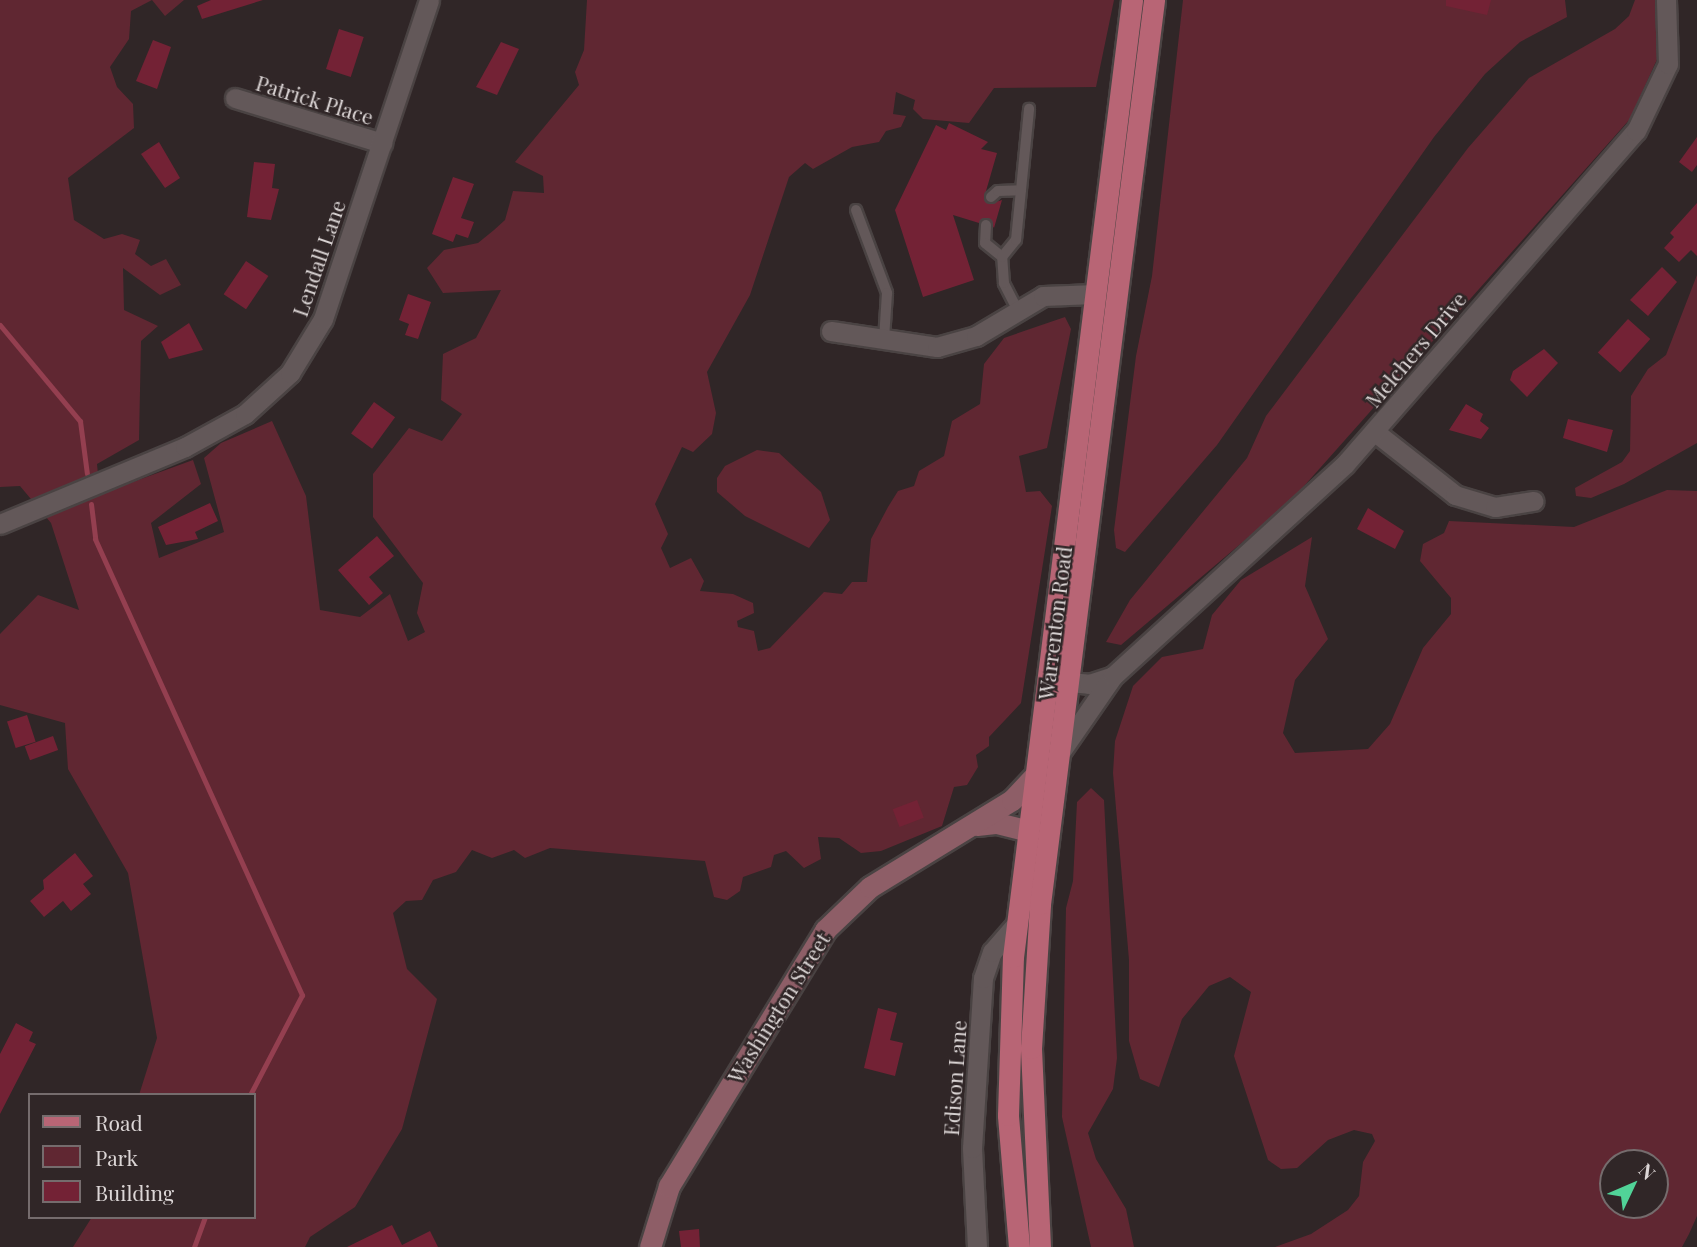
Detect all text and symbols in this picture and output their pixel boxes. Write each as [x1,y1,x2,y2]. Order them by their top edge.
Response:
street label: Patrick Place [253,69,377,129]
street label: Lendall Lane [286,197,350,319]
street label: Melchers Drive [1359,286,1471,412]
street label: Warrenton Road [1032,545,1076,701]
street label: Washington Street [722,927,834,1087]
street label: Edison Lane [937,1019,971,1137]
legend [28,1093,256,1219]
text: Road [95,1108,143,1136]
text: Park [95,1143,138,1171]
north arrow [1599,1149,1669,1219]
text: N [1634,1157,1662,1185]
text: Building [95,1178,174,1206]

